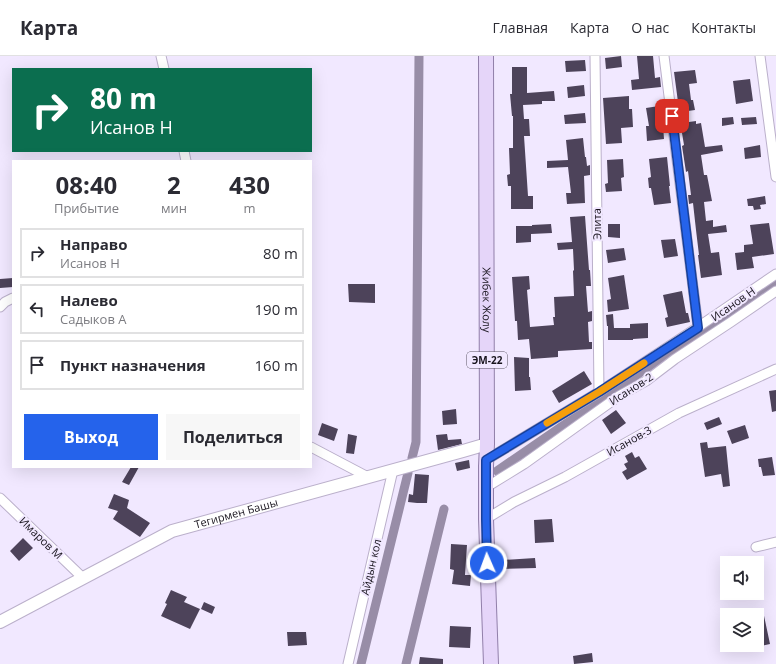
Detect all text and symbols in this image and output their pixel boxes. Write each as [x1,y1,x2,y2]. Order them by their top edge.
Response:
text: Карта [20,15,78,41]
text: Главная [493,18,548,37]
text: Карта [570,18,609,37]
text: О нас [631,18,669,37]
text: Контакты [691,18,756,37]
text: 80 m [90,79,157,117]
icon: right [24,84,76,136]
pin [655,99,689,133]
icon: arrive [661,105,683,127]
text: Исанов Н [90,115,173,139]
text: 08:40 [56,168,117,201]
text: 2 [167,168,181,201]
text: 430 [229,168,270,201]
text: Прибытие [54,199,119,217]
text: мин [161,199,187,217]
text: m [243,199,256,217]
street label: Элита [589,208,604,240]
text: Направо [60,234,128,254]
icon: right [26,242,48,264]
text: 80 m [263,243,298,263]
text: Исанов Н [60,254,120,272]
street label: Жибек Жолу [480,267,495,333]
street label: Исанов Н [708,283,758,324]
text: Налево [60,290,118,310]
icon: left [26,298,48,320]
text: 190 m [254,299,298,319]
text: Садыков А [60,310,126,328]
road number: ЭМ-22 [467,352,507,368]
icon: arrive [26,354,48,376]
text: Пункт назначения [60,355,206,375]
text: 160 m [254,355,298,375]
street label: Исанов-2 [606,369,656,408]
button: Выход [24,414,158,460]
button: Поделиться [166,414,300,460]
street label: Исанов-3 [603,422,654,459]
street label: Тегирмен Башы [192,494,279,532]
street label: Имаров М [16,513,66,562]
street label: Айдын кол [357,537,384,596]
position arrow [466,542,508,584]
map controls [720,556,764,652]
button: sound [720,556,764,600]
button: layers [720,608,764,652]

